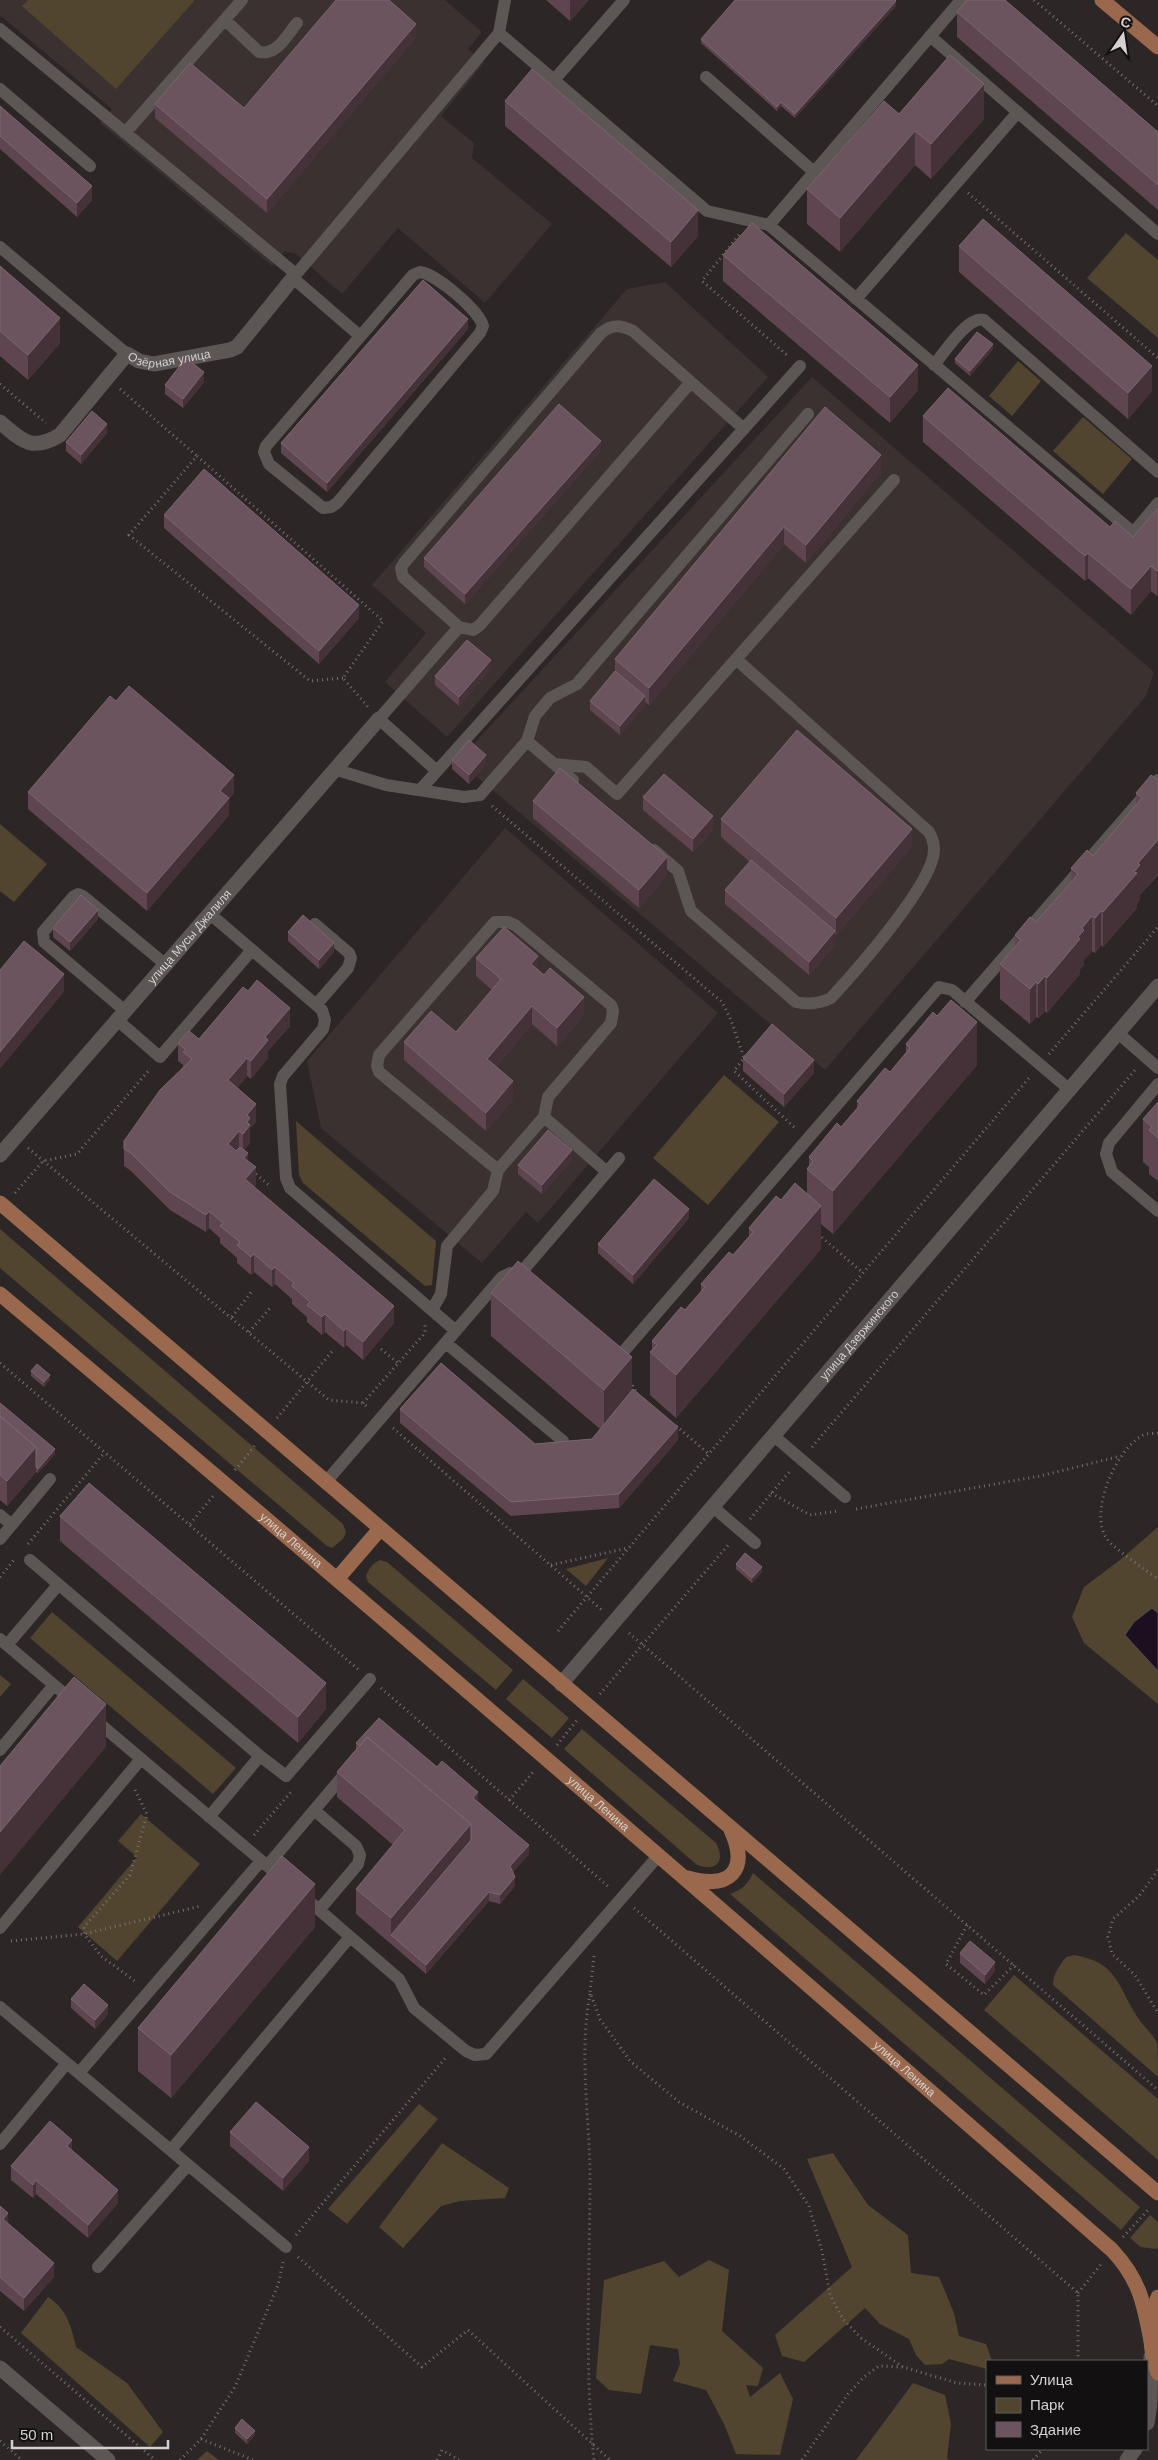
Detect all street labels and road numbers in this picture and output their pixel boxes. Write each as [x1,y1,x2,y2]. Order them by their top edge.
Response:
street label: Озёрная улица [125,347,212,371]
street label: улица Мусы Джалиля [145,887,234,987]
street label: улица Дзержинского [817,1287,902,1383]
street label: улица Ленина [257,1510,325,1571]
street label: улица Ленина [564,1773,633,1834]
street label: улица Ленина [871,2038,939,2100]

